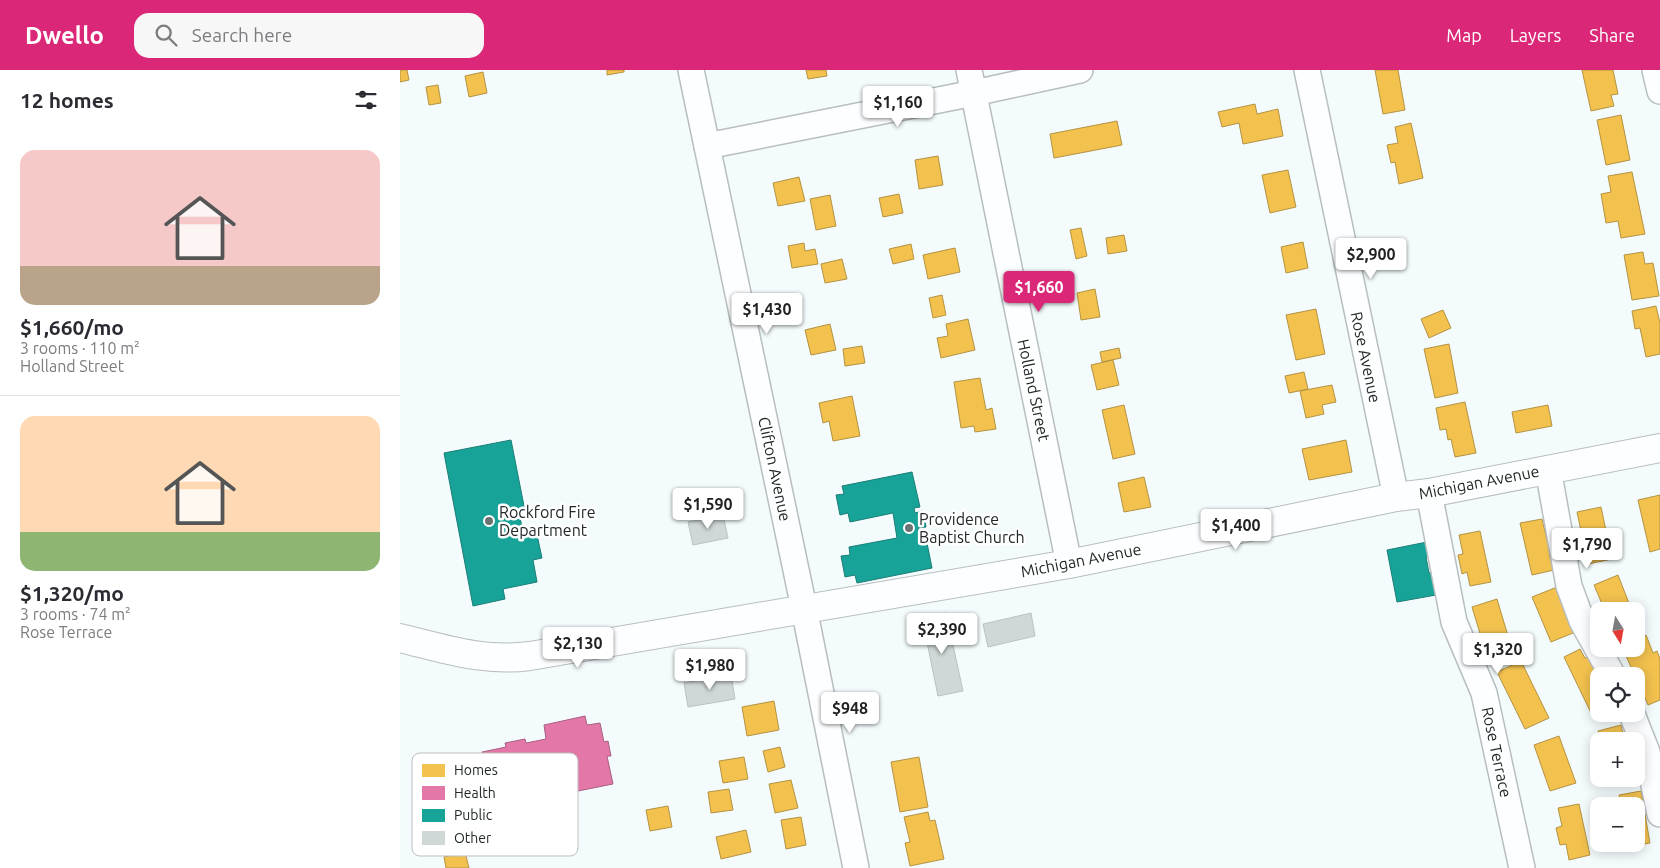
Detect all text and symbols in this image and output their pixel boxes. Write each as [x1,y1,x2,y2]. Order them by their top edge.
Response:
search box [134,13,484,58]
icon: search [152,21,180,49]
text: Dwello [25,22,104,49]
text: Search here [192,24,292,46]
text: Map [1446,25,1482,45]
text: Layers [1510,25,1561,45]
text: Share [1589,25,1635,45]
pin: $1,160 [857,85,939,128]
icon: filters [352,86,380,114]
text: 12 homes [20,88,114,112]
text: $1,160 [873,93,923,111]
icon: home [155,183,245,273]
pin: $2,900 [1330,238,1412,280]
text: $2,900 [1346,245,1396,263]
pin: $1,660 [998,270,1080,313]
text: $1,660 [1014,278,1064,296]
pin: $1,430 [726,292,808,335]
text: $1,430 [742,300,792,318]
street label: Rose Avenue [1348,310,1384,404]
text: $1,660/mo [20,315,124,339]
street label: Holland Street [1014,337,1054,443]
text: 3 rooms · 110 m² [20,339,140,357]
text: Holland Street [20,357,124,375]
street label: Clifton Avenue [755,415,795,523]
icon: home [155,448,245,538]
street label: Michigan Avenue [1417,461,1541,503]
pin: $1,590 [667,488,749,530]
text: $1,590 [683,495,733,513]
place label: Rockford Fire Department [499,503,596,539]
pin: $1,400 [1195,508,1277,551]
place label: Providence Baptist Church [919,510,1025,546]
marker: Rockford Fire Department [483,515,495,527]
text: $1,400 [1211,516,1261,534]
marker: Providence Baptist Church [903,522,915,534]
pin: $1,790 [1546,528,1628,570]
text: $1,790 [1562,535,1612,553]
street label: Michigan Avenue [1019,539,1143,581]
text: $1,320/mo [20,581,124,605]
north arrow [1590,602,1645,658]
map controls [1590,602,1645,852]
text: 3 rooms · 74 m² [20,605,131,623]
pin: $2,390 [901,612,983,655]
text: $2,390 [917,620,967,638]
text: Rose Terrace [20,623,112,641]
pin: $2,130 [537,626,619,669]
pin: $1,320 [1457,632,1539,675]
text: $2,130 [553,634,603,652]
text: $1,320 [1473,640,1523,658]
pin: $1,980 [669,648,751,691]
text: $1,980 [685,656,735,674]
button: locate [1590,667,1645,722]
pin: $948 [820,692,880,734]
text: $948 [832,699,868,717]
street label: Rose Terrace [1479,705,1515,799]
button: + [1590,732,1645,787]
legend [412,753,578,856]
text: Homes [454,762,498,778]
text: Health [454,785,496,801]
button: − [1590,797,1645,852]
text: Public [454,807,493,823]
text: Other [454,830,492,846]

